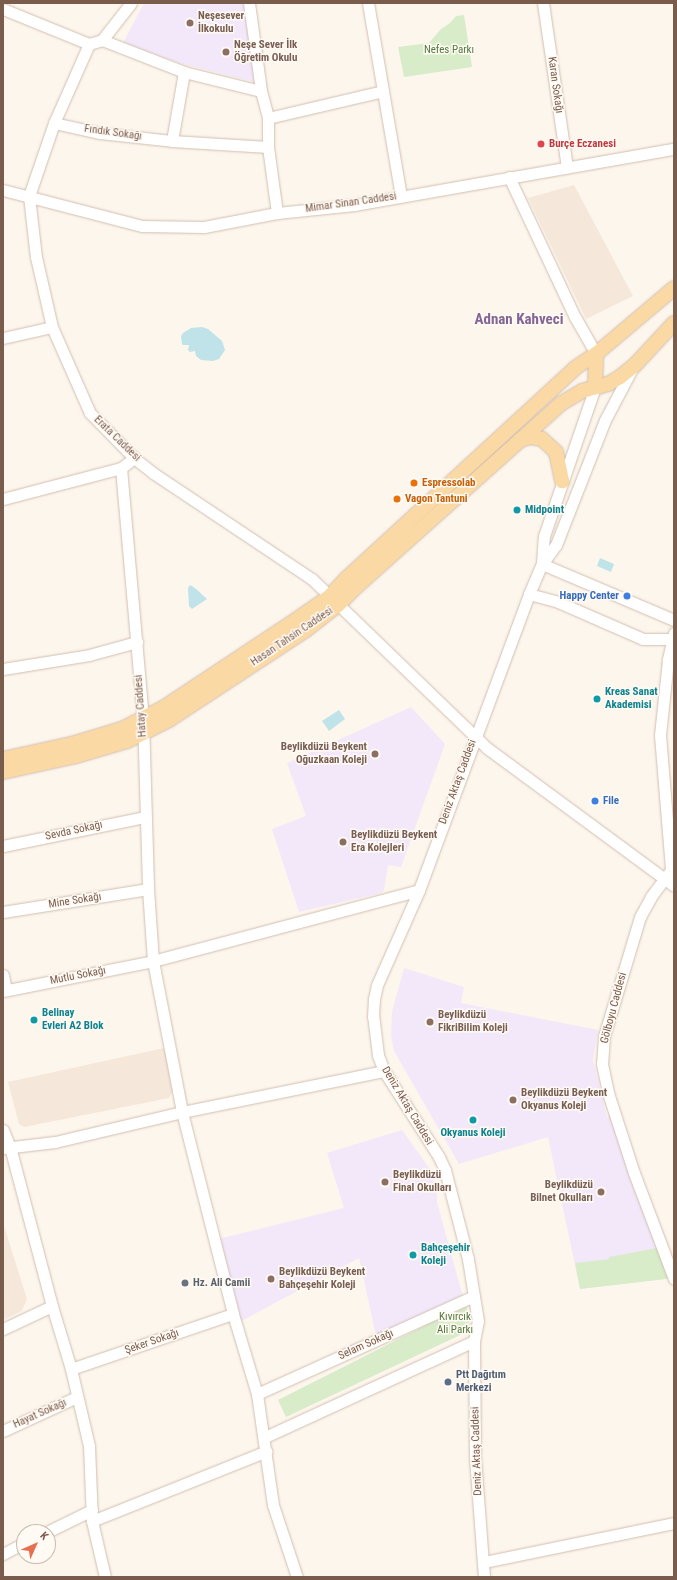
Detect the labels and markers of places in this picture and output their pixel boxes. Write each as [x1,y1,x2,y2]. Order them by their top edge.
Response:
place label: Neşesever İlkokulu [198,10,244,36]
marker: Neşesever İlkokulu [185,18,195,28]
place label: Neşe Sever İlk Öğretim Okulu [234,39,297,65]
marker: Neşe Sever İlk Öğretim Okulu [221,47,231,57]
place label: Burçe Eczanesi [549,137,616,151]
marker: Burçe Eczanesi [536,139,546,149]
place label: Espressolab [422,476,476,490]
marker: Espressolab [409,478,419,488]
place label: Vagon Tantuni [405,492,468,506]
marker: Vagon Tantuni [392,494,402,504]
place label: Midpoint [525,503,564,517]
marker: Midpoint [512,505,522,515]
place label: Happy Center [560,589,619,603]
marker: Happy Center [622,591,632,601]
place label: Kreas Sanat Akademisi [605,686,658,712]
marker: Kreas Sanat Akademisi [592,694,602,704]
place label: Beylikdüzü Beykent Oğuzkaan Koleji [281,741,367,767]
marker: Beylikdüzü Beykent Oğuzkaan Koleji [370,749,380,759]
place label: File [603,794,619,808]
marker: File [590,796,600,806]
place label: Beylikdüzü Beykent Era Kolejleri [351,829,437,855]
marker: Beylikdüzü Beykent Era Kolejleri [338,837,348,847]
place label: Belinay Evleri A2 Blok [42,1007,104,1033]
place label: Beylikdüzü FikriBilim Koleji [438,1009,508,1035]
marker: Belinay Evleri A2 Blok [29,1015,39,1025]
marker: Beylikdüzü FikriBilim Koleji [425,1017,435,1027]
place label: Beylikdüzü Beykent Okyanus Koleji [521,1087,607,1113]
marker: Beylikdüzü Beykent Okyanus Koleji [508,1095,518,1105]
marker: Okyanus Koleji [468,1115,478,1125]
place label: Okyanus Koleji [440,1126,506,1140]
place label: Beylikdüzü Final Okulları [393,1169,451,1195]
marker: Beylikdüzü Final Okulları [380,1177,390,1187]
place label: Beylikdüzü Bilnet Okulları [530,1179,593,1205]
marker: Beylikdüzü Bilnet Okulları [596,1187,606,1197]
place label: Bahçeşehir Koleji [421,1242,470,1268]
marker: Bahçeşehir Koleji [408,1250,418,1260]
place label: Beylikdüzü Beykent Bahçeşehir Koleji [279,1266,365,1292]
marker: Beylikdüzü Beykent Bahçeşehir Koleji [266,1274,276,1284]
place label: Hz. Ali Camii [193,1276,250,1290]
marker: Hz. Ali Camii [180,1278,190,1288]
place label: Ptt Dağıtım Merkezi [456,1369,506,1395]
marker: Ptt Dağıtım Merkezi [443,1377,453,1387]

